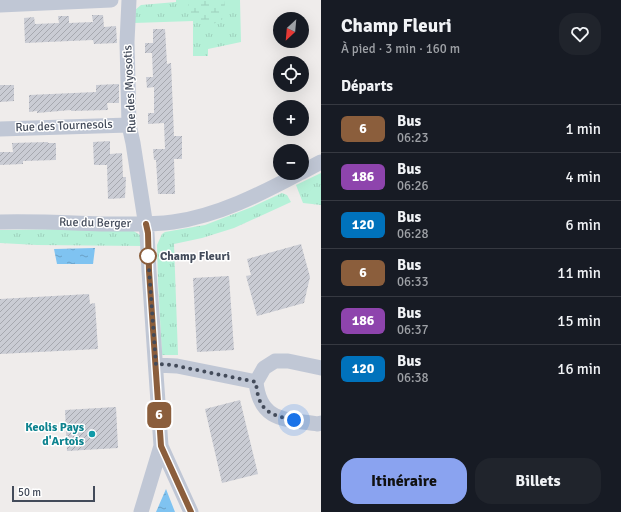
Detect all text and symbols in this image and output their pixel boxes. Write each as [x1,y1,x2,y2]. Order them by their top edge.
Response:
north arrow [273,12,309,48]
map controls [273,12,309,180]
button: heart [559,13,601,55]
text: Champ Fleuri [341,14,452,38]
text: À pied · 3 min · 160 m [341,41,460,57]
street label: Rue des Myosotis [120,45,140,133]
button: locate [273,56,309,92]
text: Départs [341,77,393,95]
button: + [273,100,309,136]
text: Bus [397,112,421,130]
street label: Rue des Tournesols [15,117,113,135]
text: 6 [359,120,367,137]
text: 1 min [565,120,601,138]
text: 06:23 [397,130,429,146]
button: − [273,144,309,180]
text: Bus [397,160,421,178]
text: 186 [352,168,374,185]
text: 4 min [565,168,601,186]
text: 06:26 [397,178,429,194]
text: Bus [397,208,421,226]
street label: Rue du Berger [59,215,132,231]
text: 120 [352,216,374,233]
text: 6 min [565,216,601,234]
text: 06:28 [397,226,429,242]
marker: Champ Fleuri [139,247,157,265]
place label: Champ Fleuri [160,249,230,264]
text: Bus [397,256,421,274]
text: 6 [359,264,367,281]
text: 11 min [557,264,601,282]
text: 06:33 [397,274,429,290]
text: Bus [397,304,421,322]
text: 186 [352,312,374,329]
text: 15 min [557,312,601,330]
text: 06:37 [397,322,429,338]
text: Bus [397,352,421,370]
text: 120 [352,360,374,377]
text: 16 min [557,360,601,378]
text: 06:38 [397,370,429,386]
line badge: 6 [146,402,172,428]
text: 6 [155,406,163,423]
your location [284,410,304,430]
place label: Keolis Pays d'Artois [25,420,85,449]
marker: Keolis Pays d'Artois [87,429,97,439]
button: Itinéraire [341,458,467,504]
button: Billets [475,458,601,504]
scale bar [12,484,95,503]
text: 50 m [18,486,41,499]

